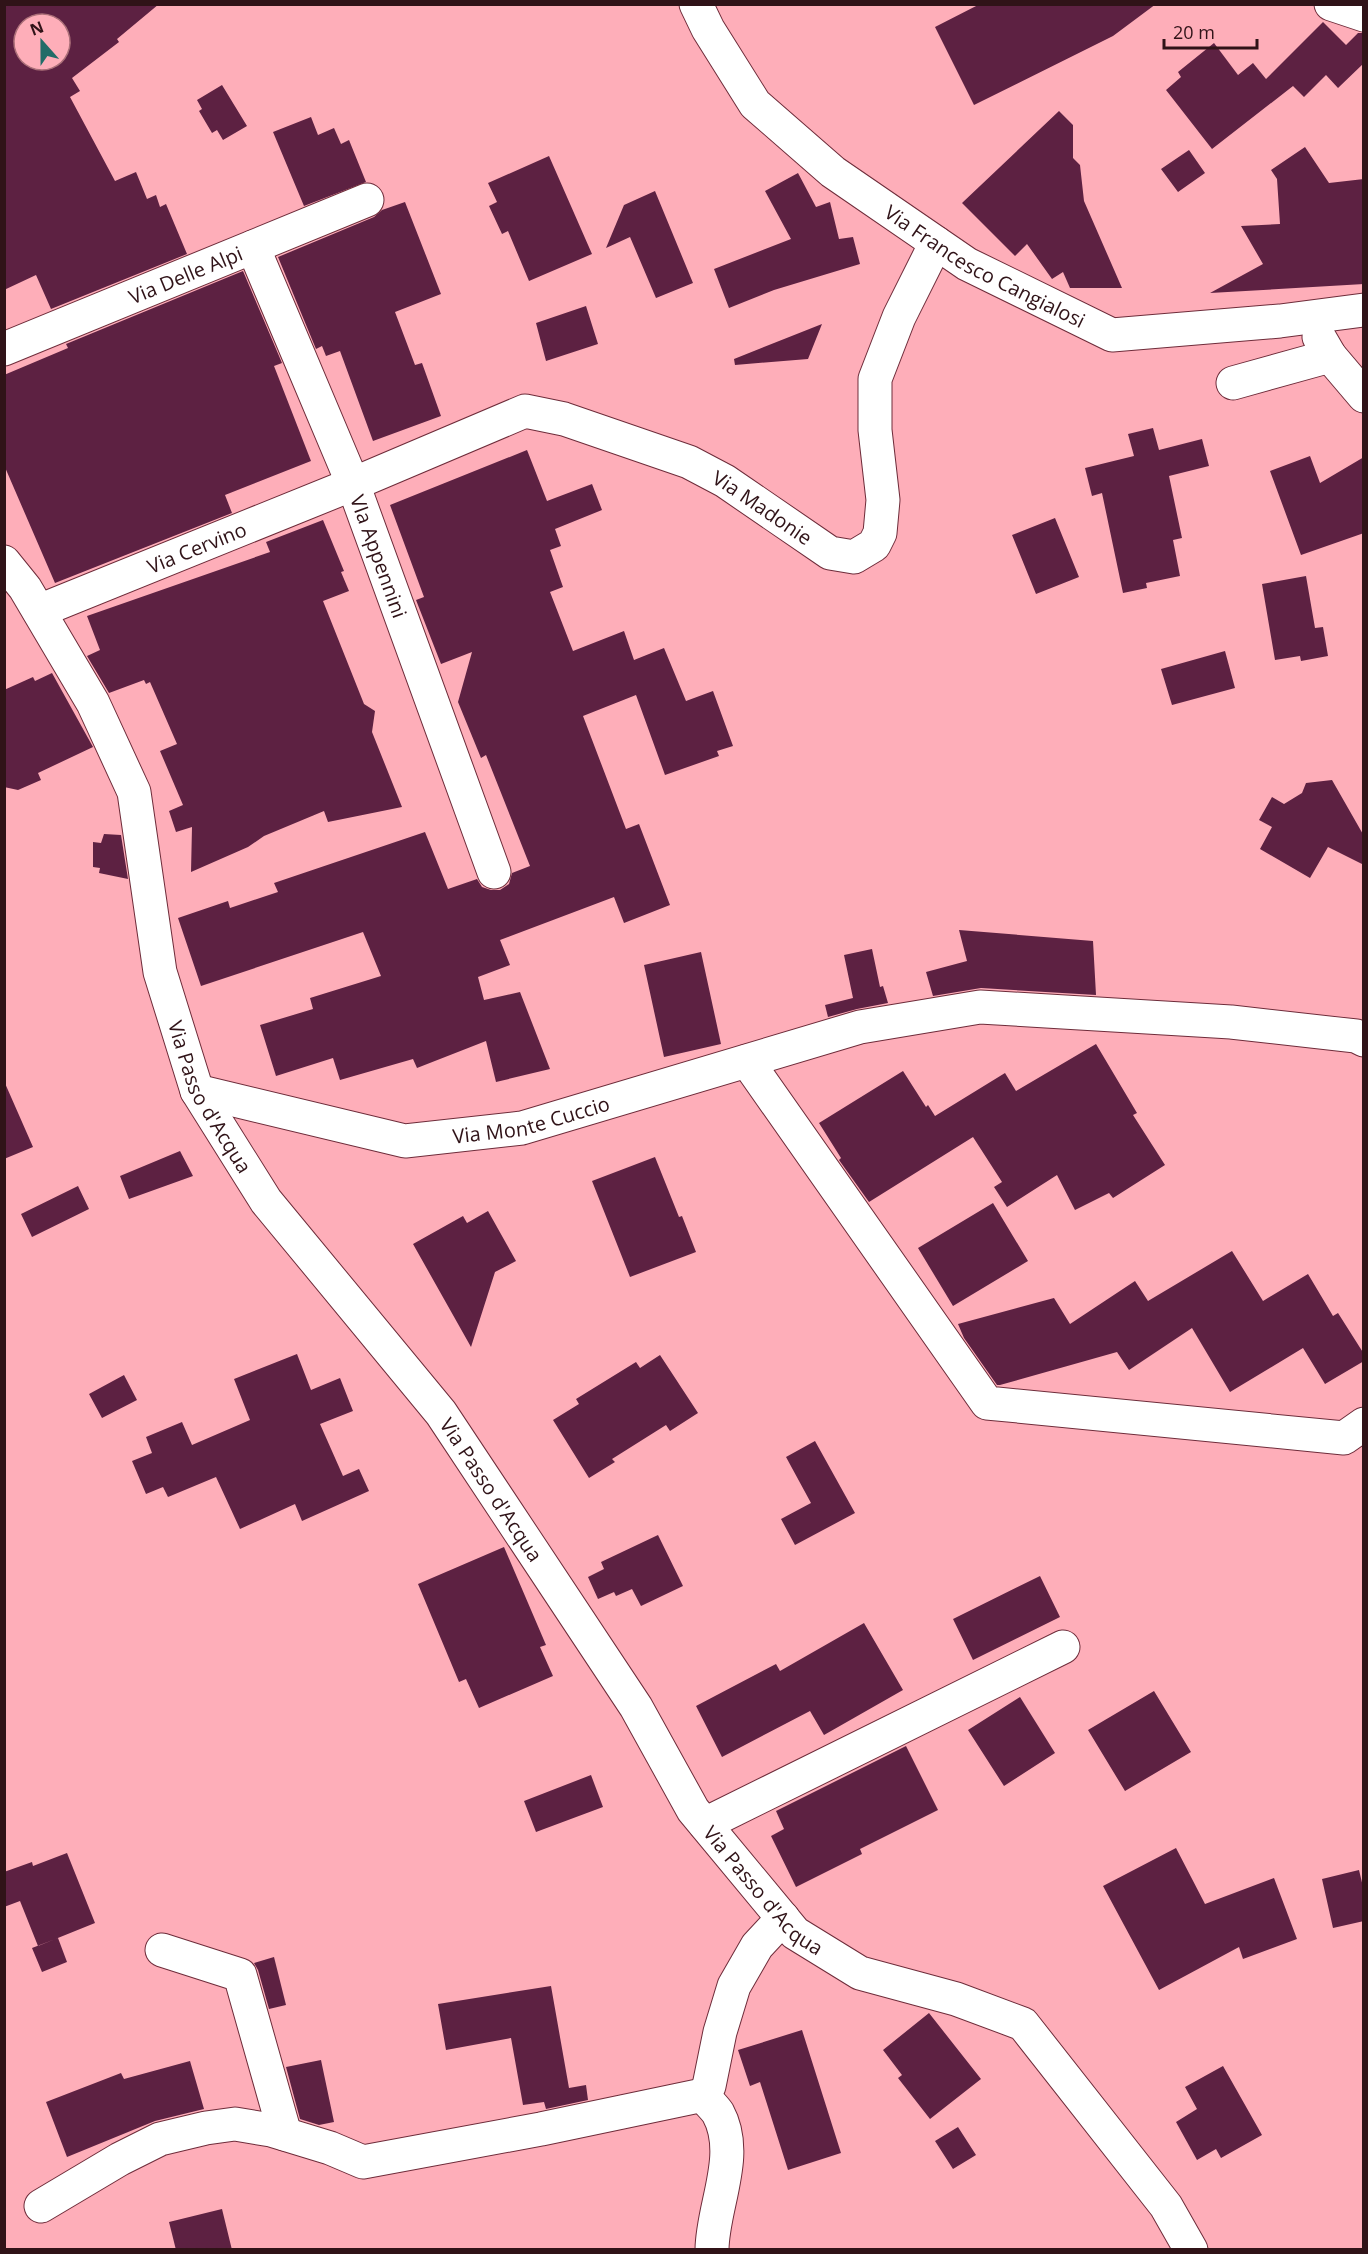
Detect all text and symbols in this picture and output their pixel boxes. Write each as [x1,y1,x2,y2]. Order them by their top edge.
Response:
north arrow [12,12,72,72]
scale bar [1164,12,1257,50]
text: N [27,15,47,41]
text: 20 m [1173,20,1215,44]
street label: Via Francesco Cangialosi [880,198,1090,333]
street label: Via Delle Alpi [124,239,246,310]
street label: Via Madonie [708,463,818,551]
street label: VIa Appennini [344,491,414,621]
street label: Via Cervino [143,515,250,579]
street label: Via Passo d'Acqua [162,1017,258,1178]
street label: Via Monte Cuccio [451,1089,613,1149]
street label: Via Passo d'Acqua [434,1412,549,1567]
street label: Via Passo d'Acqua [698,1820,829,1961]

